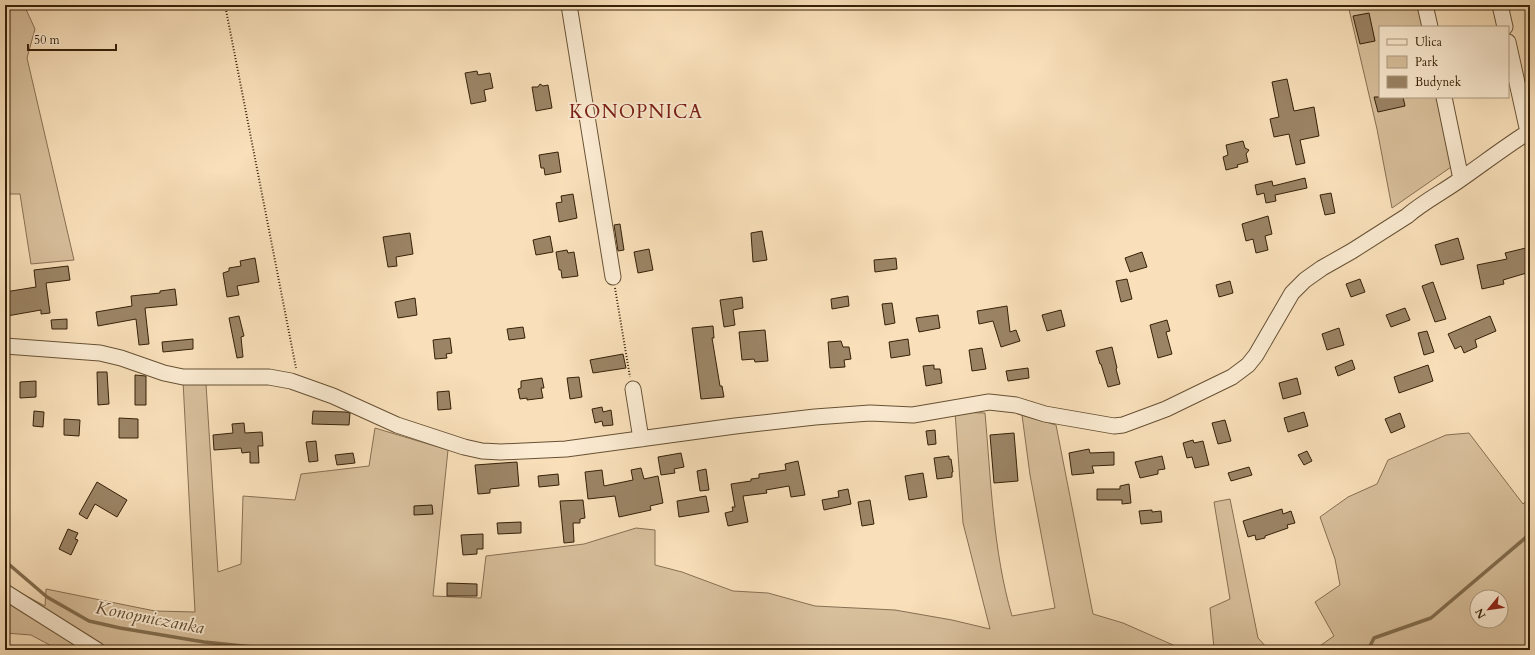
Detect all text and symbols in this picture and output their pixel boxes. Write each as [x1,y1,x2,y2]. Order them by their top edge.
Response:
scale bar [28,26,116,52]
legend [1379,26,1509,98]
text: 50 m [34,32,61,48]
text: Ulica [1415,34,1443,50]
text: Park [1415,54,1439,70]
text: Budynek [1415,74,1462,90]
district label: KONOPNICA [569,99,703,125]
north arrow [1469,589,1509,629]
water label: Konopniczanka [94,595,206,641]
text: N [1472,605,1490,621]

